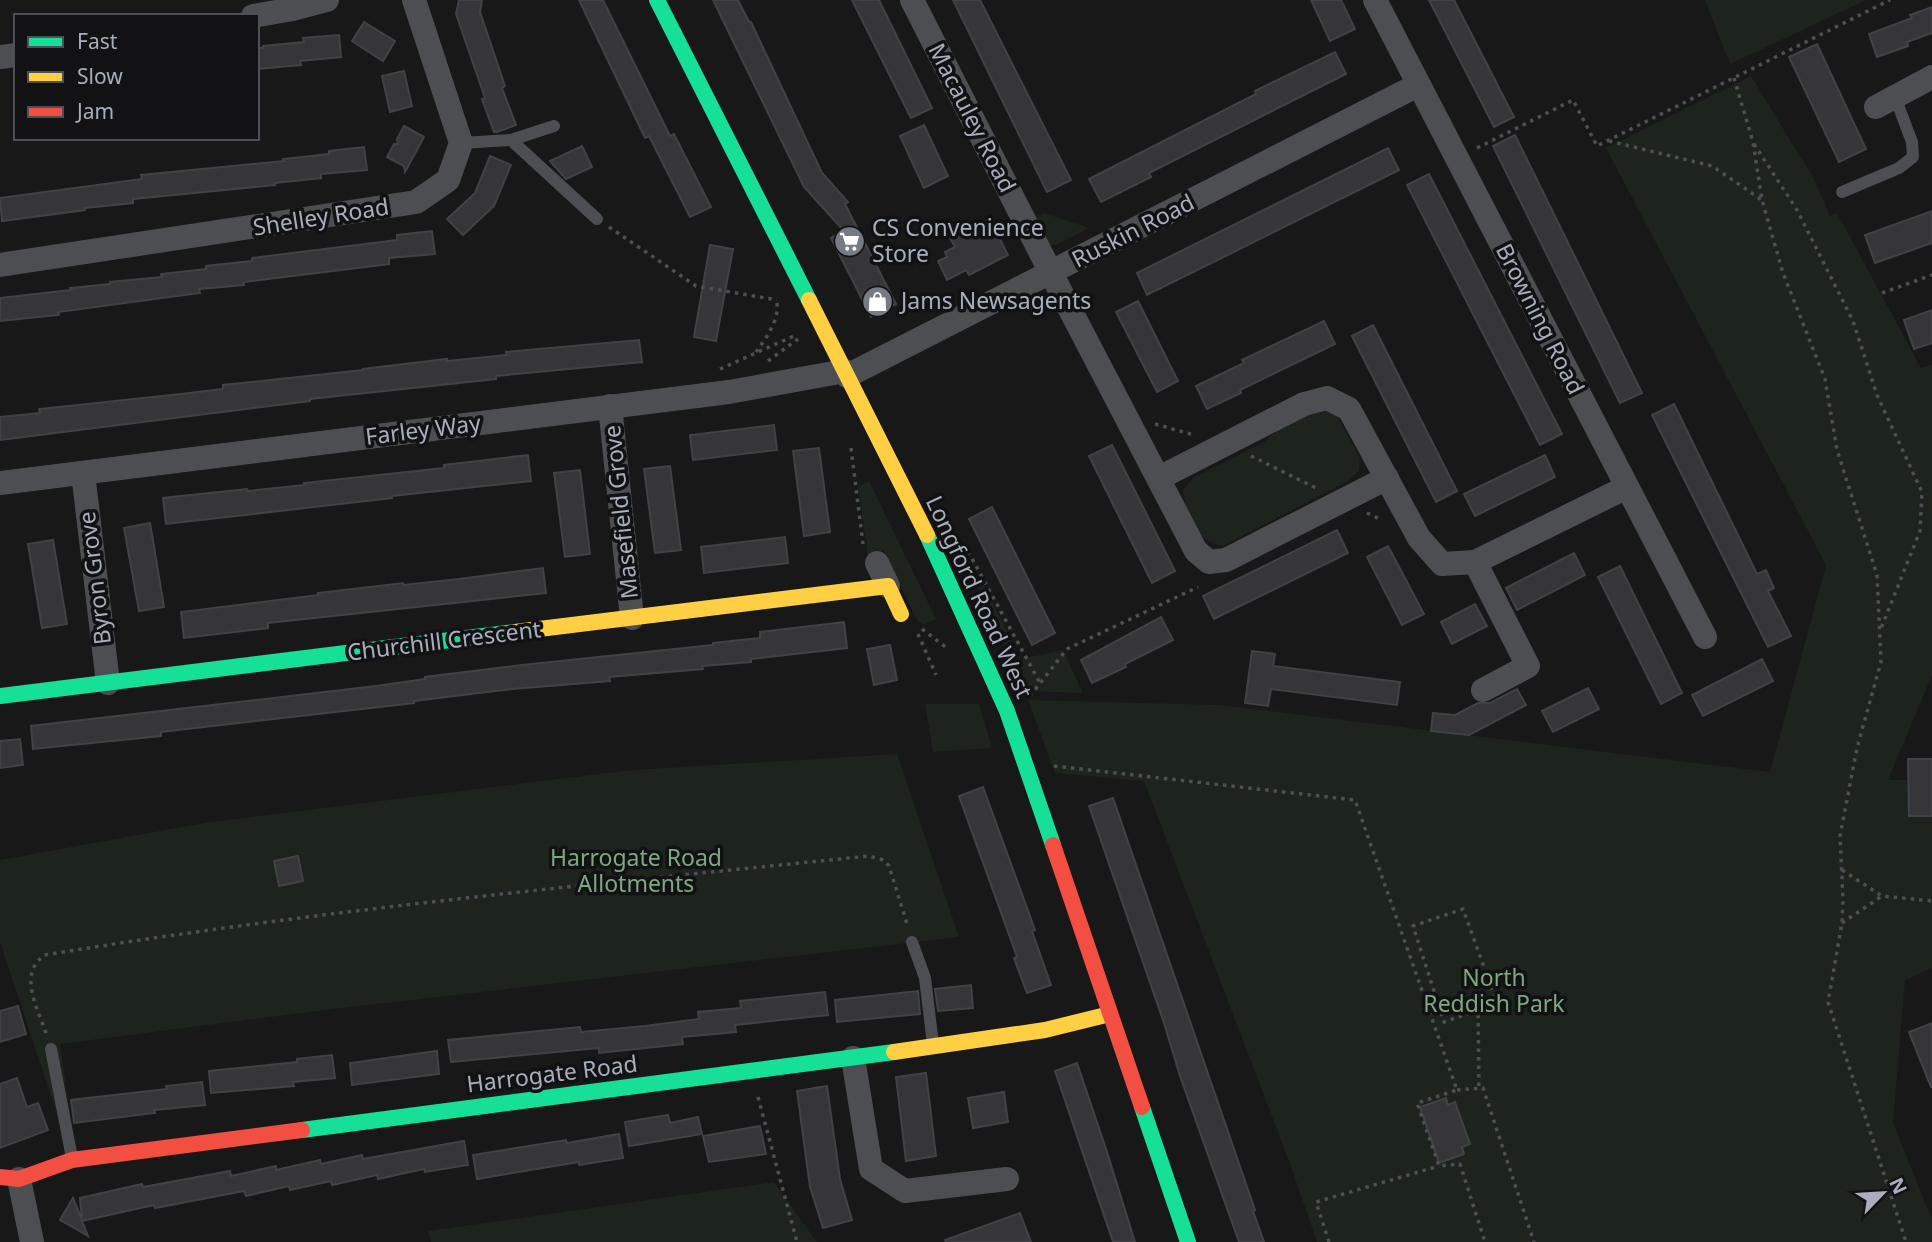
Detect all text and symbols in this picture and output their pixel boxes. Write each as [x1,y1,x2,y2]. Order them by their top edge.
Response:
legend [14,14,259,140]
text: Fast [77,27,118,55]
street label: Macauley Road [922,38,1024,198]
text: Slow [77,62,123,90]
text: Jam [75,97,114,125]
street label: Ruskin Road [1066,186,1199,275]
street label: Shelley Road [251,189,391,243]
place label: CS Convenience Store [872,211,1044,269]
supermarket icon: CS Convenience Store [832,224,866,258]
street label: Browning Road [1489,238,1593,399]
shop icon: Jams Newsagents [861,284,895,318]
place label: Jams Newsagents [899,284,1091,316]
street label: Farley Way [363,406,483,452]
street label: Masefield Grove [595,424,645,601]
street label: Longford Road West [919,490,1041,703]
street label: Byron Grove [70,510,118,646]
street label: Churchill Crescent [345,612,543,668]
park label: Harrogate Road Allotments [550,841,722,899]
park label: North Reddish Park [1423,961,1565,1019]
street label: Harrogate Road [465,1047,639,1099]
north arrow [1848,1158,1918,1228]
text: N [1883,1173,1913,1198]

